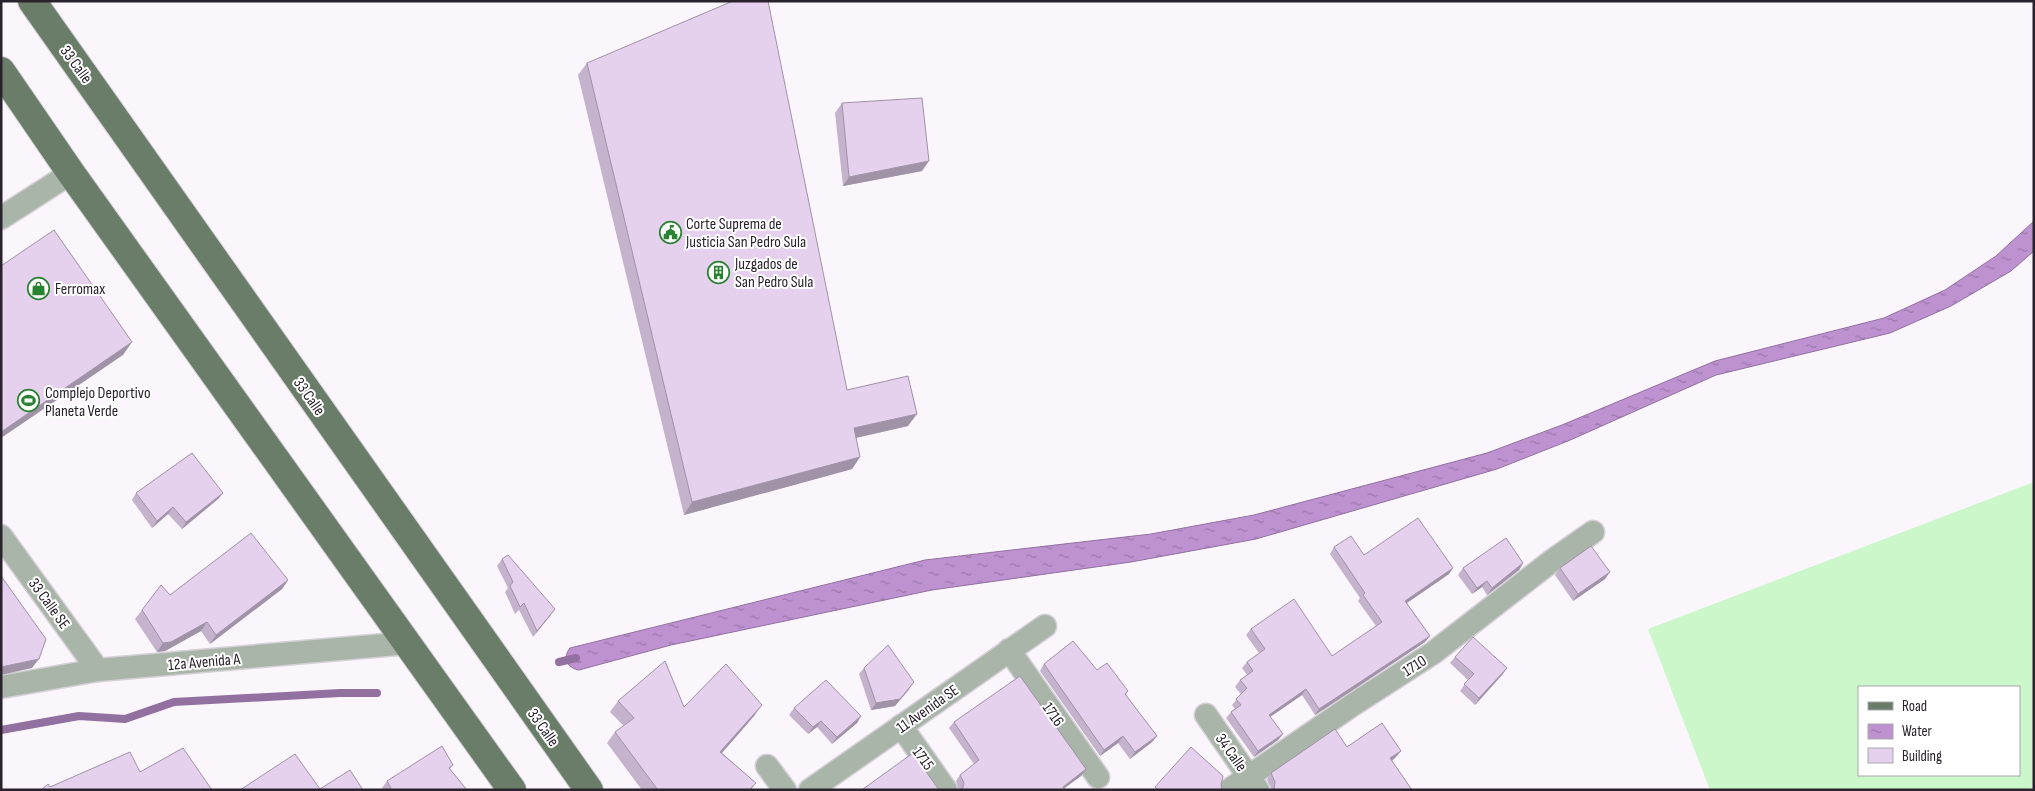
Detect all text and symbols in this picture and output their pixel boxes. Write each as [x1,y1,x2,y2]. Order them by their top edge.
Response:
street label: 33 Calle [56,42,96,87]
place label: Corte Suprema de Justicia San Pedro Sula [685,215,806,252]
public building icon: Corte Suprema de Justicia San Pedro Sula [658,220,682,244]
place label: Juzgados de San Pedro Sula [734,255,813,292]
building icon: Juzgados de San Pedro Sula [707,260,731,284]
shop icon: Ferromax [27,276,51,300]
place label: Ferromax [55,280,105,299]
street label: 33 Calle [289,374,329,420]
place label: Complejo Deportivo Planeta Verde [45,384,151,421]
sports icon: Complejo Deportivo Planeta Verde [17,389,41,413]
street label: 33 Calle SE [24,575,74,633]
street label: 12a Avenida A [167,650,241,675]
street label: 1710 [1399,652,1430,681]
street label: 11 Avenida SE [893,681,963,738]
legend [1858,686,2020,776]
text: Road [1902,697,1927,716]
street label: 1716 [1038,699,1068,730]
street label: 33 Calle [523,705,563,751]
text: Water [1902,722,1933,741]
street label: 34 Calle [1211,730,1251,776]
street label: 1715 [908,744,938,774]
text: Building [1902,747,1942,766]

